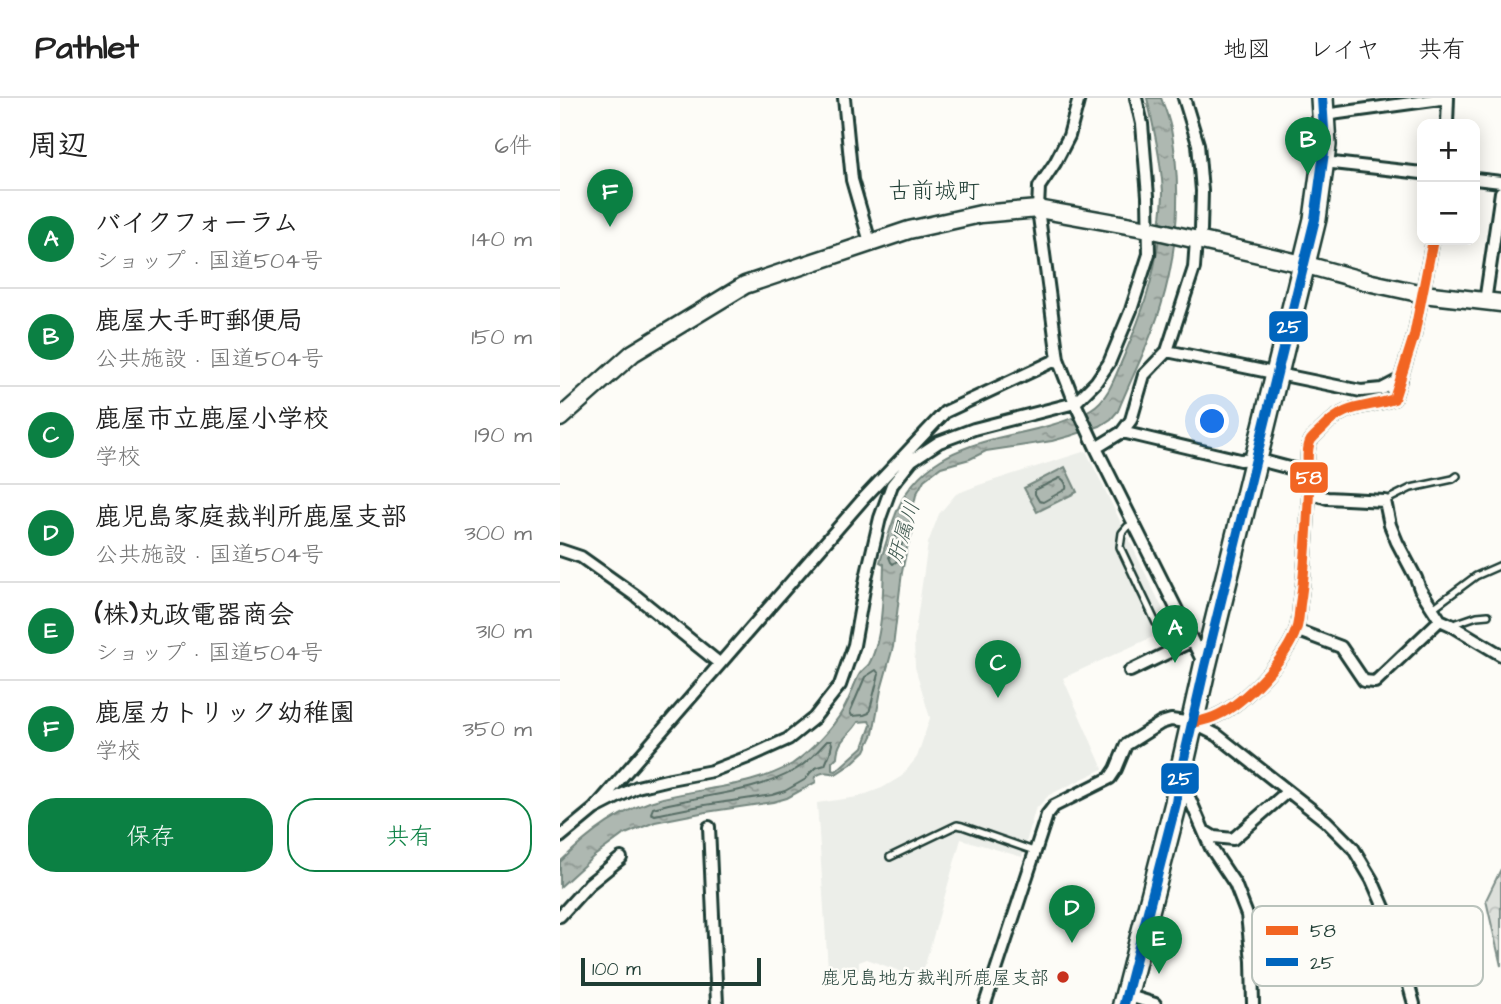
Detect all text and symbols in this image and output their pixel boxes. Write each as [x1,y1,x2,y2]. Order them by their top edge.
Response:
text: Pathlet [35,25,139,71]
text: 地図 [1223,33,1271,67]
text: レイヤ [1309,33,1380,67]
text: 共有 [1418,33,1466,67]
pin: B [1285,117,1331,175]
map controls [1417,119,1480,245]
button: + [1417,119,1480,182]
text: 周辺 [28,125,88,167]
text: 6件 [495,130,532,162]
pin: F [587,169,633,227]
district label: 古前城町 [888,175,980,207]
button: − [1417,182,1480,245]
text: バイクフォーラム [95,205,299,241]
text: A [44,223,58,255]
text: 140 m [472,223,532,255]
text: ショップ · 国道504号 [95,245,323,277]
text: 鹿屋大手町郵便局 [95,303,303,339]
line badge: 25 [1268,310,1309,343]
text: 25 [1276,314,1302,341]
text: B [43,321,59,353]
text: 150 m [471,321,532,353]
text: 公共施設 · 国道504号 [95,343,324,375]
text: 鹿屋市立鹿屋小学校 [95,401,329,437]
your location [1195,404,1229,438]
text: C [43,419,59,451]
text: 190 m [474,419,532,451]
text: 学校 [95,441,141,473]
line badge: 58 [1289,461,1329,494]
text: 58 [1296,465,1323,492]
water label: 肝属川 [880,498,927,567]
text: 鹿児島家庭裁判所鹿屋支部 [95,499,407,535]
text: D [44,517,58,549]
text: 300 m [464,517,532,549]
text: 公共施設 · 国道504号 [95,539,324,571]
text: (株)丸政電器商会 [95,597,294,633]
pin: A [1152,605,1198,663]
text: E [44,615,58,647]
text: 310 m [476,615,532,647]
text: ショップ · 国道504号 [95,637,323,669]
pin: C [975,640,1021,698]
text: 鹿屋カトリック幼稚園 [95,695,355,731]
text: F [43,713,59,745]
text: 350 m [462,713,532,745]
text: 学校 [95,735,141,767]
line badge: 25 [1160,762,1200,795]
text: 25 [1167,766,1193,793]
button: 保存 [28,798,273,872]
button: 共有 [287,798,532,872]
pin: D [1049,885,1095,943]
legend [1252,906,1483,986]
pin: E [1136,916,1182,974]
text: 58 [1310,918,1336,945]
text: 25 [1310,950,1335,977]
scale bar [581,955,761,987]
text: 100 m [592,956,641,983]
place label: 鹿児島地方裁判所鹿屋支部 [821,965,1049,992]
marker: 鹿児島地方裁判所鹿屋支部 [1055,969,1071,985]

